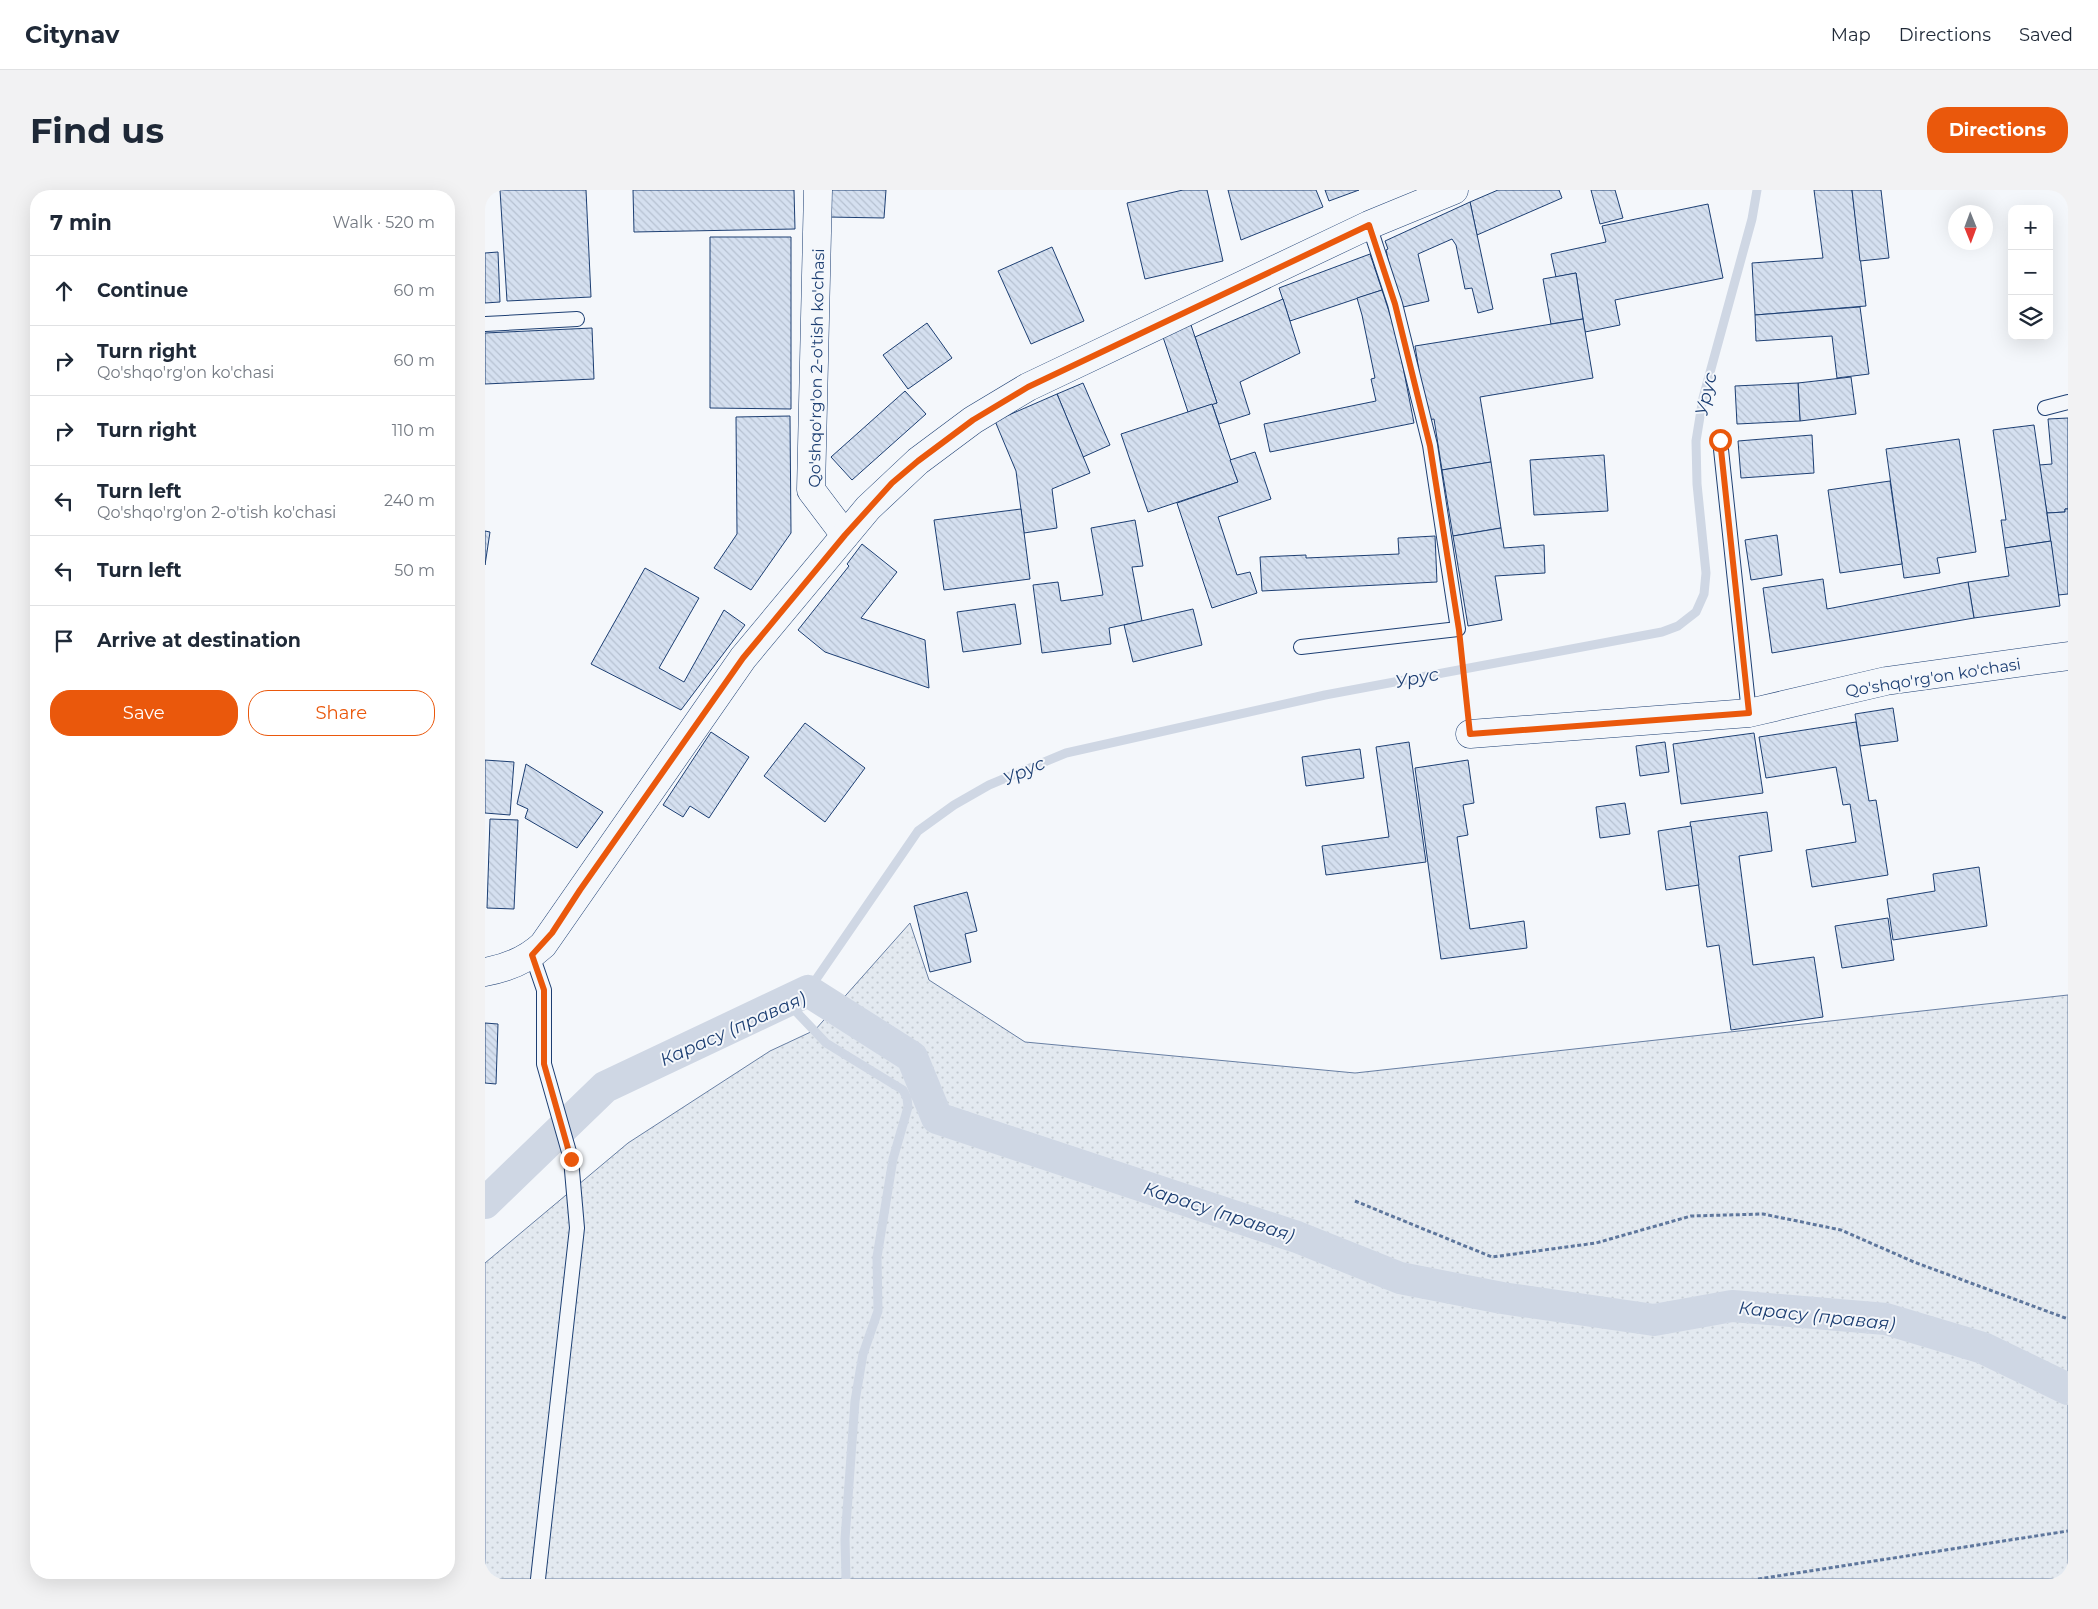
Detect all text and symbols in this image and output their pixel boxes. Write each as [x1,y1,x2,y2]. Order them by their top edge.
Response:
text: Citynav [25,20,119,49]
text: Map [1831,24,1871,46]
text: Directions [1899,24,1991,46]
text: Saved [2019,24,2073,46]
button: Directions [1927,107,2068,153]
text: Find us [30,109,164,152]
north arrow [1948,205,1993,250]
map controls [2008,205,2053,340]
button: + [2008,205,2053,250]
text: 7 min [50,210,112,235]
text: Walk · 520 m [333,213,435,232]
street label: Qo'shqo'rg'on 2-o'tish ko'chasi [805,248,828,488]
button: − [2008,250,2053,295]
icon: ahead [50,277,78,305]
text: Continue [97,279,188,302]
text: 60 m [393,281,435,300]
button: layers [2008,295,2053,340]
text: Turn right [97,340,197,363]
icon: right [50,347,78,375]
text: 60 m [393,351,435,370]
text: Qo'shqo'rg'on ko'chasi [97,363,274,382]
water label: Урус [1690,370,1722,418]
icon: right [50,417,78,445]
text: Turn right [97,419,197,442]
text: 110 m [392,421,435,440]
route start [1709,429,1732,452]
text: Turn left [97,480,182,503]
icon: left [50,487,78,515]
text: 240 m [384,491,435,510]
text: Qo'shqo'rg'on 2-o'tish ko'chasi [97,503,336,522]
icon: left [50,557,78,585]
text: Turn left [97,559,182,582]
text: 50 m [394,561,435,580]
icon: arrive [50,627,78,655]
text: Arrive at destination [97,629,301,652]
street label: Qo'shqo'rg'on ko'chasi [1844,654,2022,701]
water label: Урус [1393,663,1441,693]
button: Save [50,690,238,736]
button: Share [248,690,435,736]
water label: Урус [999,752,1049,790]
water label: Карасу (правая) [657,987,809,1071]
route end [560,1148,583,1171]
water label: Карасу (правая) [1141,1177,1297,1247]
water label: Карасу (правая) [1738,1297,1896,1335]

